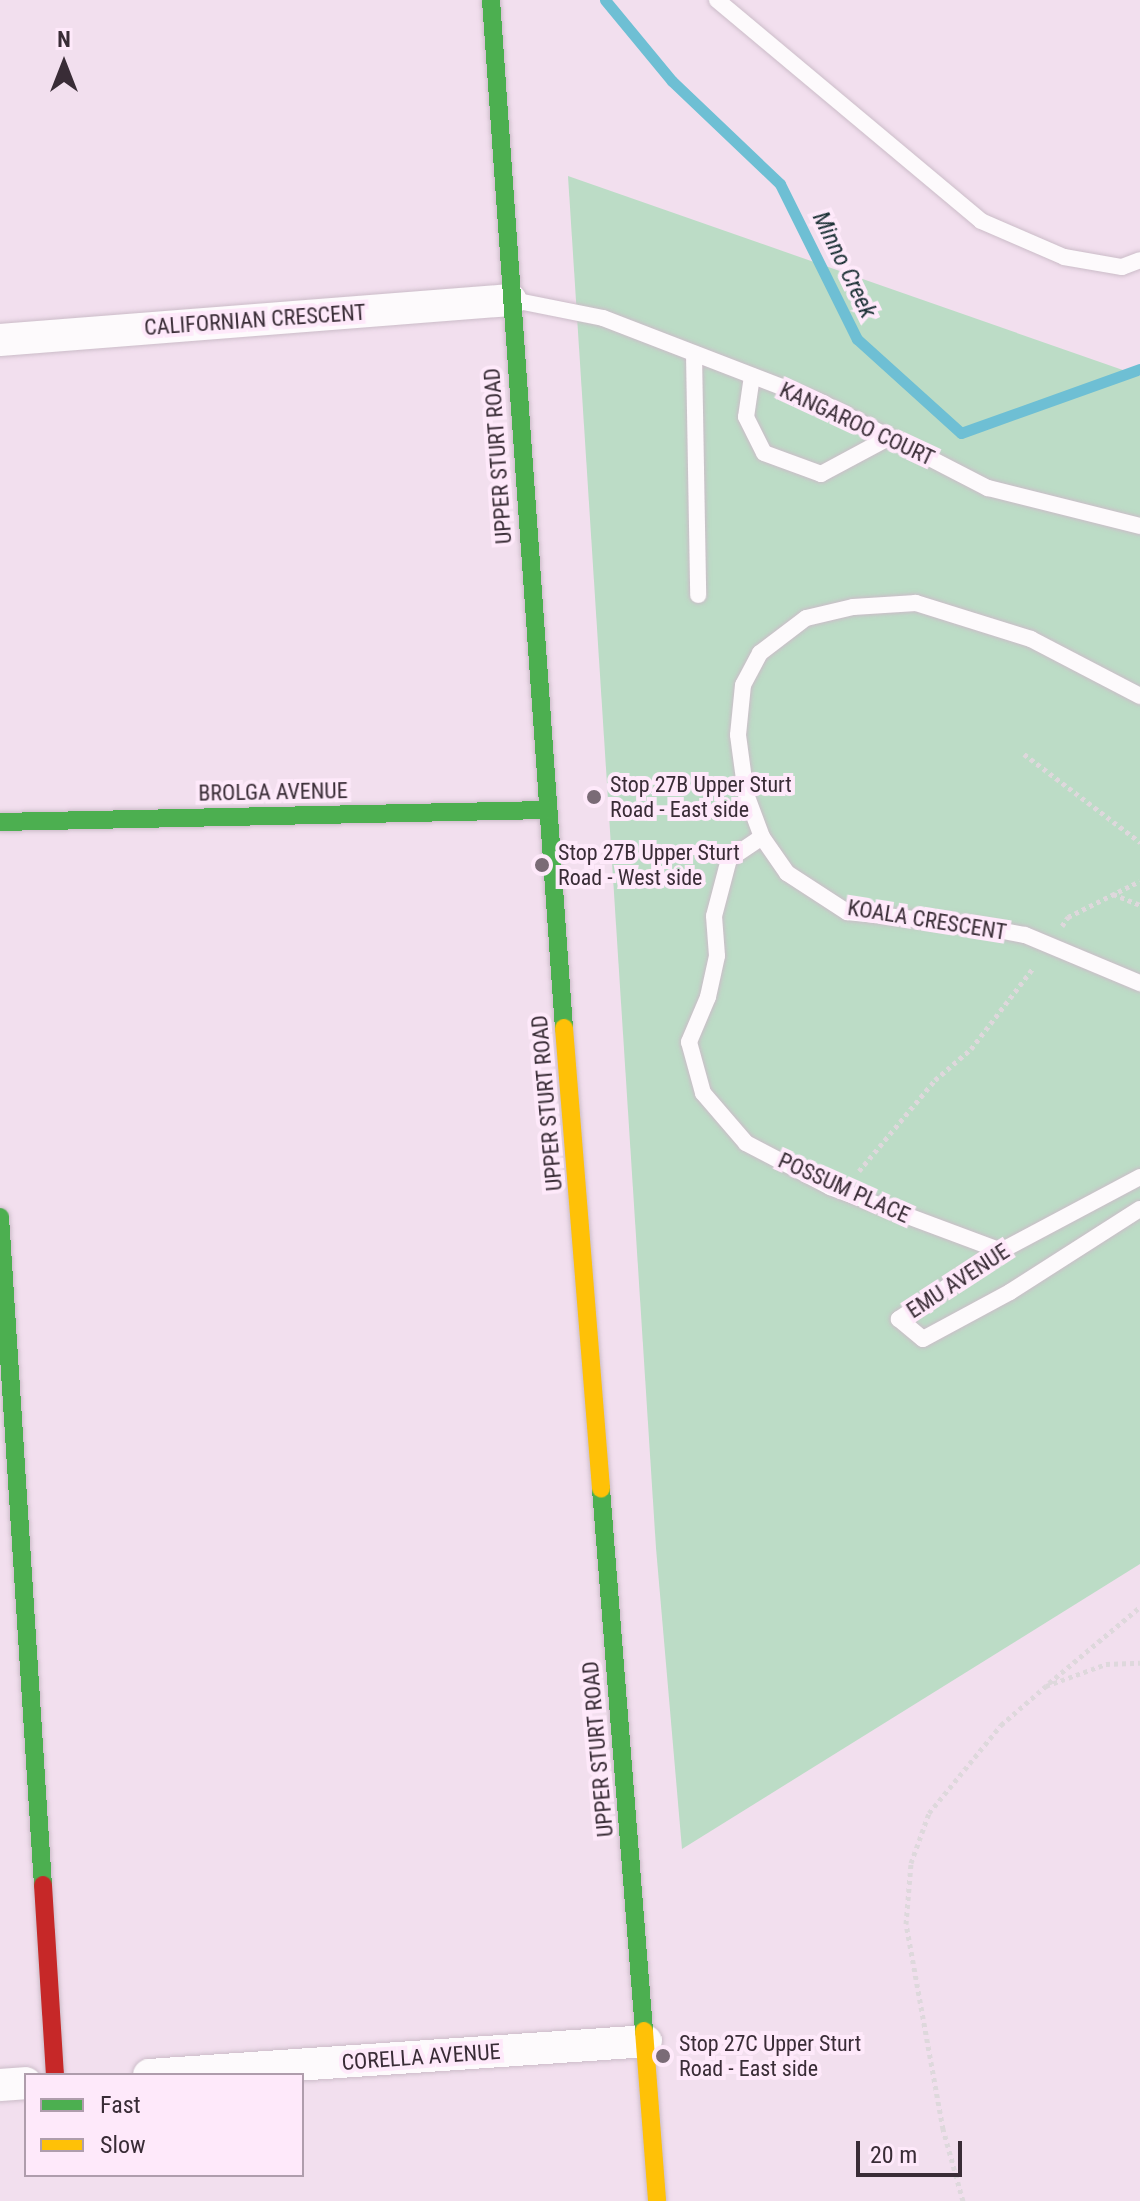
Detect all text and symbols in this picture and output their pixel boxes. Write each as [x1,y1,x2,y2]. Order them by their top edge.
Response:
north arrow [24,24,104,104]
text: N [57,27,71,52]
water label: Minno Creek [806,207,882,323]
street label: CALIFORNIAN CRESCENT [143,299,367,341]
street label: UPPER STURT ROAD [479,367,517,545]
street label: KANGAROO COURT [776,377,938,471]
place label: Stop 27B Upper Sturt Road - East side [610,771,792,822]
street label: BROLGA AVENUE [198,777,348,807]
marker: Stop 27B Upper Sturt Road - East side [585,788,603,806]
place label: Stop 27B Upper Sturt Road - West side [558,839,740,890]
marker: Stop 27B Upper Sturt Road - West side [533,856,551,874]
street label: KOALA CRESCENT [846,894,1008,946]
street label: UPPER STURT ROAD [526,1014,568,1192]
street label: POSSUM PLACE [774,1147,914,1229]
street label: EMU AVENUE [902,1238,1014,1324]
street label: UPPER STURT ROAD [577,1660,619,1838]
place label: Stop 27C Upper Sturt Road - East side [679,2030,861,2082]
street label: CORELLA AVENUE [341,2038,501,2076]
marker: Stop 27C Upper Sturt Road - East side [654,2047,672,2065]
legend [24,2073,304,2177]
text: Fast [100,2091,141,2119]
scale bar [860,2125,966,2175]
text: Slow [100,2131,146,2159]
text: 20 m [870,2141,917,2169]

